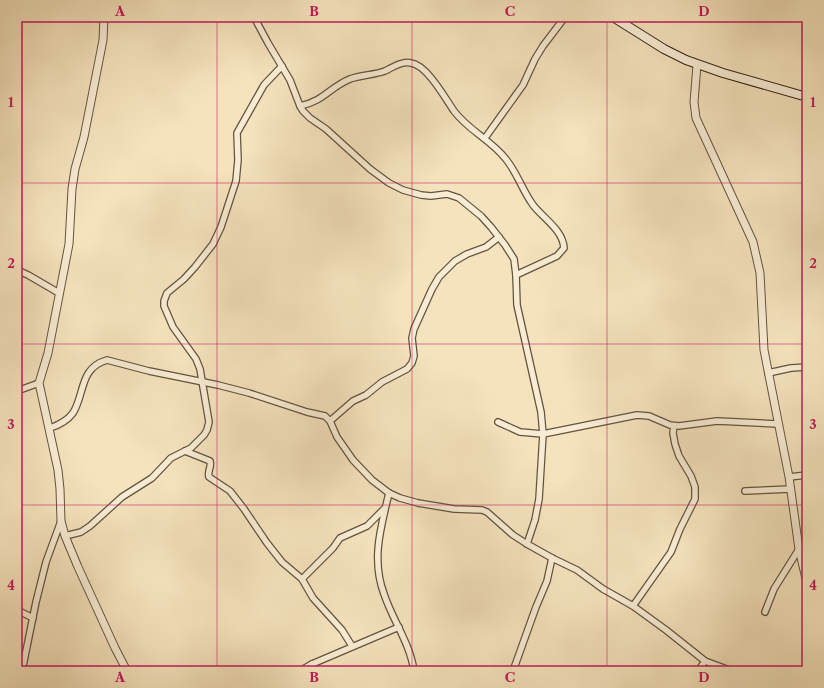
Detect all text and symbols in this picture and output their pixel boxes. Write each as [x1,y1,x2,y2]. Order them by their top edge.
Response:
text: A [114,3,126,19]
text: B [309,3,319,19]
text: C [505,3,515,19]
text: D [698,3,710,19]
text: 1 [8,94,14,110]
text: 1 [810,94,816,110]
text: 2 [7,255,15,271]
text: 2 [809,255,817,271]
text: 3 [7,416,15,432]
text: 3 [809,416,817,432]
text: 4 [7,577,15,593]
text: 4 [809,577,817,593]
text: A [114,669,126,685]
text: B [309,669,319,685]
text: C [505,669,515,685]
text: D [698,669,710,685]

